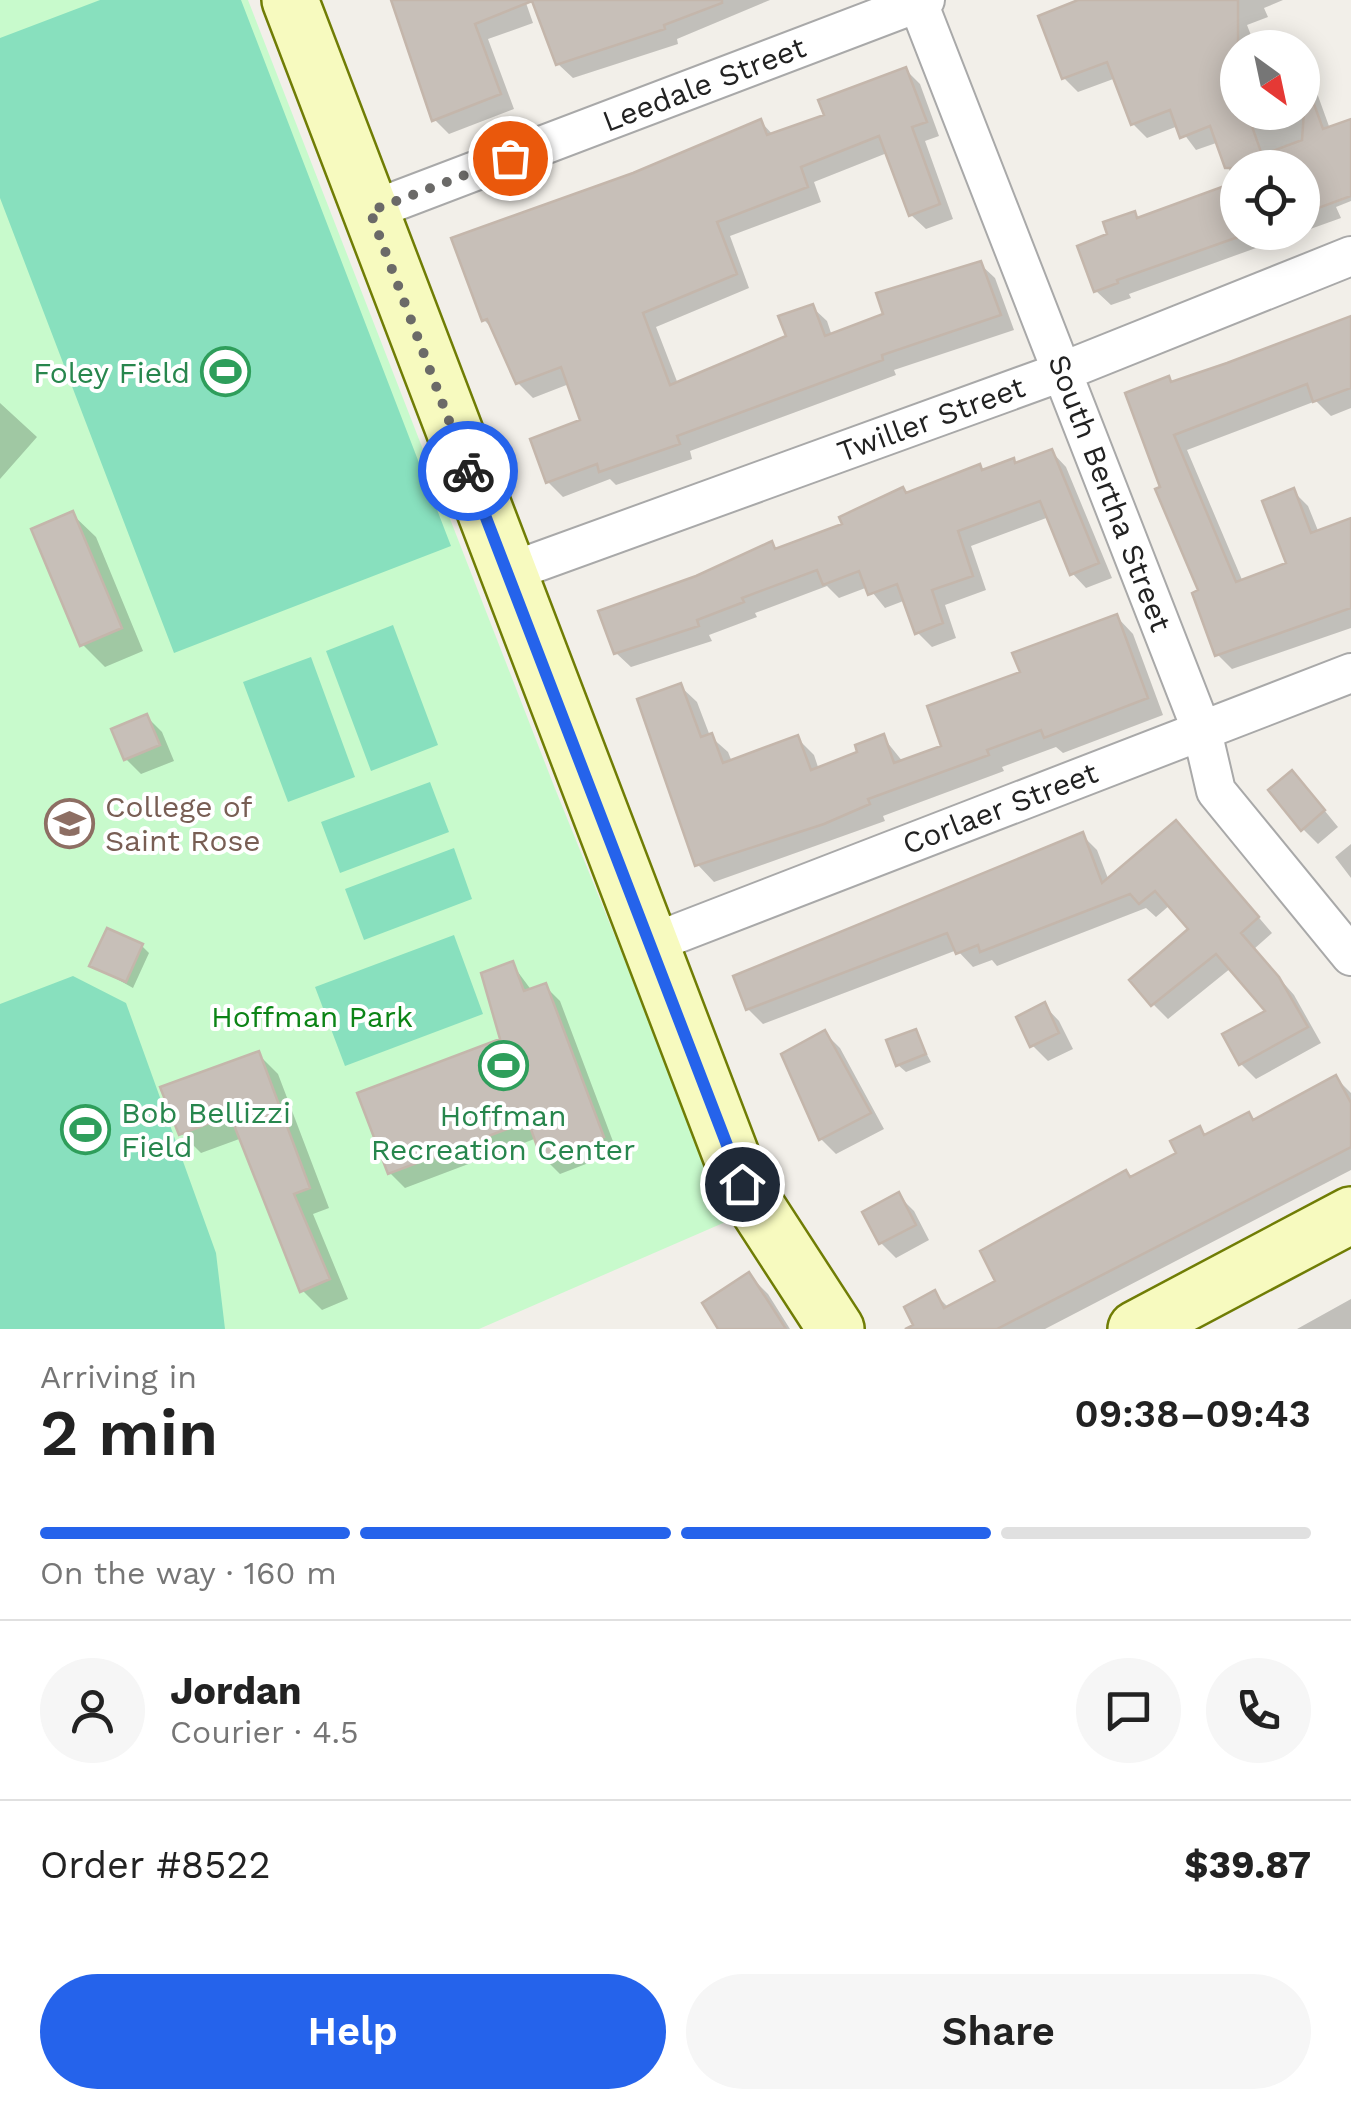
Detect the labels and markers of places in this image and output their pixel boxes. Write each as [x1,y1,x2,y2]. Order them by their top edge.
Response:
pin [468,116,553,201]
sports icon: Foley Field [199,346,251,398]
place label: Foley Field [33,355,190,390]
place label: College of Saint Rose [105,789,261,858]
school or university icon: College of Saint Rose [44,797,96,849]
sports icon: Hoffman Recreation Center [477,1040,529,1092]
place label: Bob Bellizzi Field [121,1095,291,1164]
place label: Hoffman Recreation Center [371,1098,635,1167]
sports icon: Bob Bellizzi Field [60,1103,112,1155]
pin [700,1142,785,1227]

